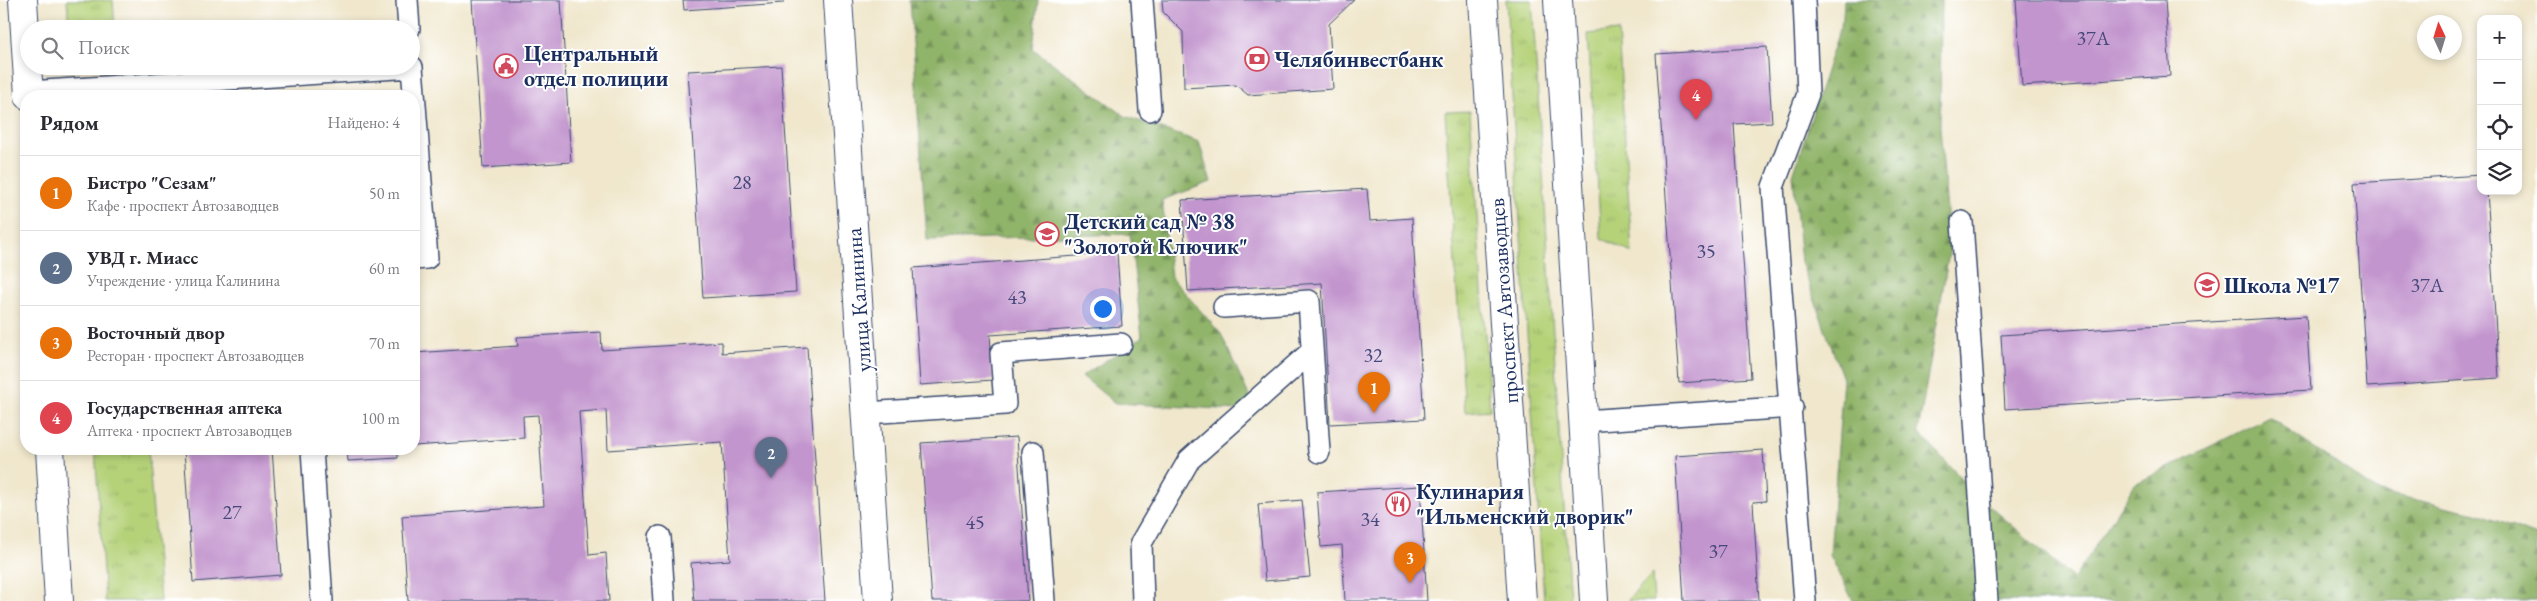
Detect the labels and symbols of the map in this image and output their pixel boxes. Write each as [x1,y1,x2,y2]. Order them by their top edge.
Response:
north arrow [2417,15,2462,60]
house number: 37А [2076,25,2110,51]
place label: Центральный отдел полиции [524,39,669,93]
place label: Челябинвестбанк [1274,45,1444,74]
bank icon: Челябинвестбанк [1244,46,1270,72]
public building icon: Центральный отдел полиции [493,53,519,79]
pin: 4 [1680,79,1712,120]
house number: 28 [732,169,752,195]
street label: проспект Автозаводцев [1482,197,1525,405]
place label: Детский сад № 38 "Золотой Ключик" [1064,207,1248,261]
school or university icon: Детский сад № 38 "Золотой Ключик" [1034,221,1060,247]
street label: улица Калинина [839,227,878,373]
house number: 35 [1696,238,1716,264]
place label: Школа №17 [2224,271,2340,300]
school or university icon: Школа №17 [2194,272,2220,298]
house number: 37А [2410,272,2444,298]
house number: 43 [1007,284,1027,310]
your location [1090,296,1116,322]
house number: 32 [1363,342,1383,368]
pin: 1 [1358,372,1390,413]
pin: 2 [755,437,787,478]
place label: Кулинария "Ильменский дворик" [1416,477,1634,531]
restaurant icon: Кулинария "Ильменский дворик" [1385,491,1411,517]
house number: 27 [222,499,242,525]
house number: 34 [1360,506,1380,532]
house number: 45 [965,509,985,535]
house number: 37 [1708,538,1728,564]
pin: 3 [1394,542,1426,583]

